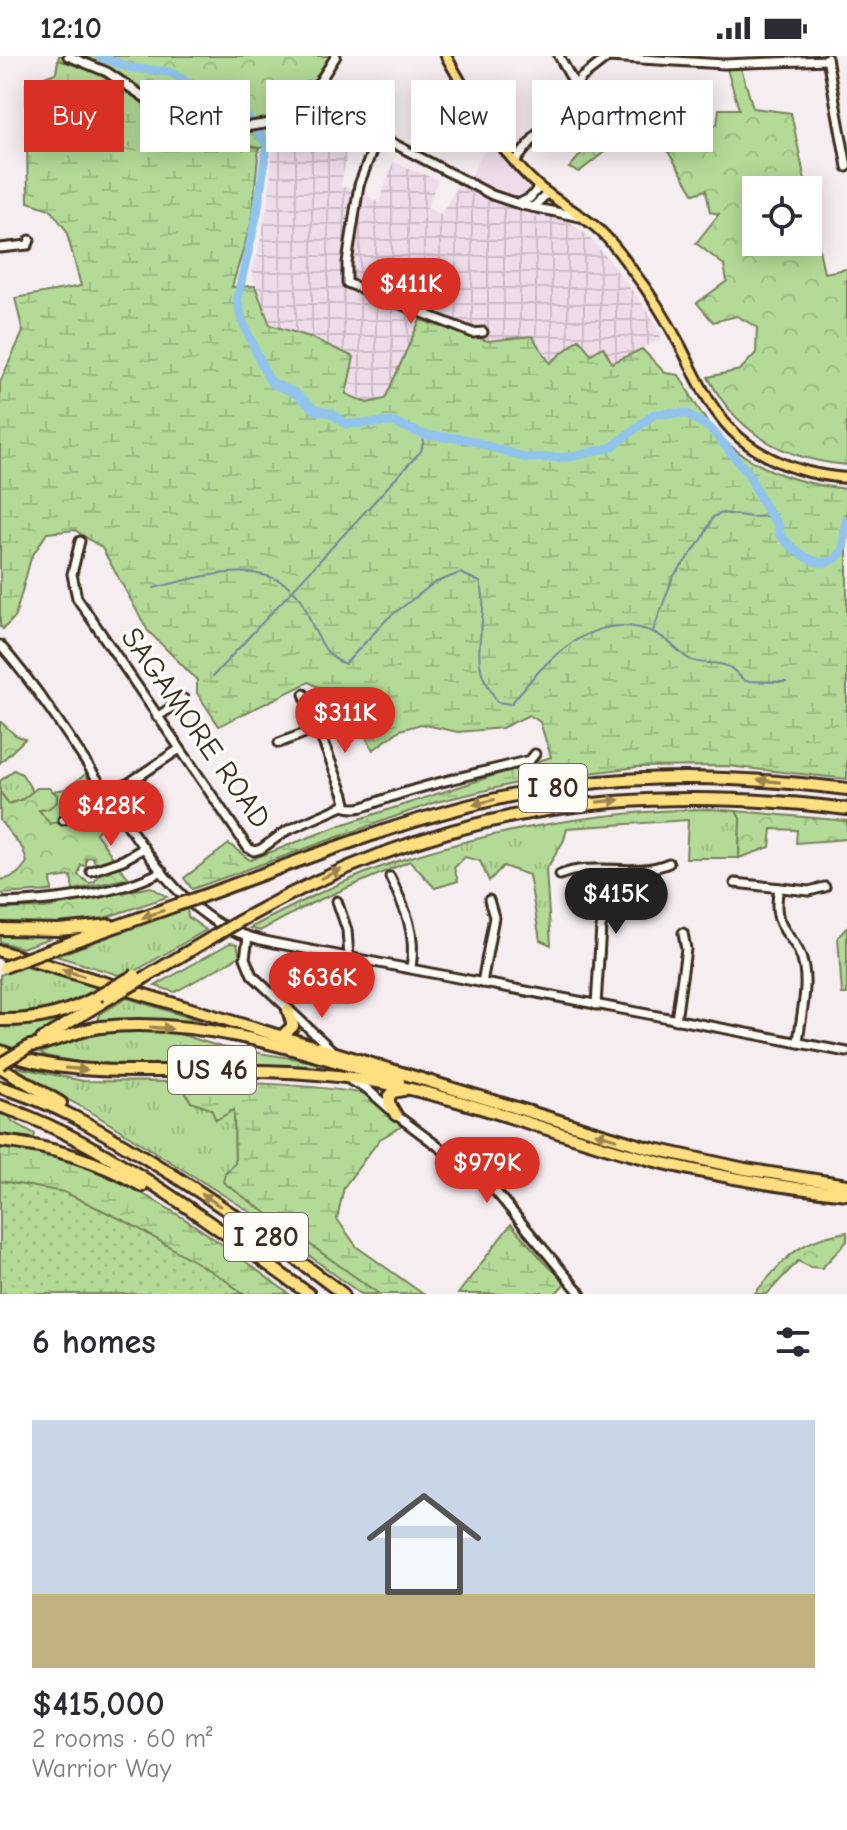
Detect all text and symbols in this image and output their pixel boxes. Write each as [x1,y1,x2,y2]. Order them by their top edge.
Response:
text: 12:10 [40,11,102,46]
chip: Buy [24,80,124,152]
chip: Rent [140,80,250,152]
chip: Filters [266,80,395,152]
chip: New [411,80,516,152]
chip: Apartment [532,80,713,152]
map controls [742,176,822,256]
button: locate [742,176,822,256]
pin: $411K [355,258,467,326]
text: $411K [380,269,442,299]
street label: SAGAMORE ROAD [114,621,278,835]
pin: $311K [289,687,401,755]
text: $311K [313,698,377,728]
road number: I 80 [519,764,587,812]
one-way arrow [757,774,782,787]
pin: $428K [55,780,167,848]
text: $428K [77,791,145,821]
one-way arrow [596,794,621,807]
one-way arrow [471,796,496,809]
one-way arrow [319,867,343,881]
pin: $415K [560,868,672,936]
text: $415K [583,879,649,909]
one-way arrow [141,908,165,920]
pin: $636K [266,952,378,1020]
text: $636K [287,963,357,993]
one-way arrow [61,966,85,979]
one-way arrow [149,1022,174,1035]
road number: US 46 [168,1046,256,1094]
one-way arrow [63,1063,88,1076]
one-way arrow [594,1129,618,1142]
pin: $979K [431,1137,543,1205]
text: $979K [453,1148,521,1178]
one-way arrow [201,1192,222,1207]
road number: I 280 [224,1213,308,1261]
icon: filters [771,1320,815,1364]
text: 6 homes [32,1322,156,1362]
icon: home [352,1472,496,1616]
text: $415,000 [32,1684,165,1724]
text: 2 rooms · 60 m² [32,1724,213,1754]
text: Warrior Way [32,1754,171,1784]

